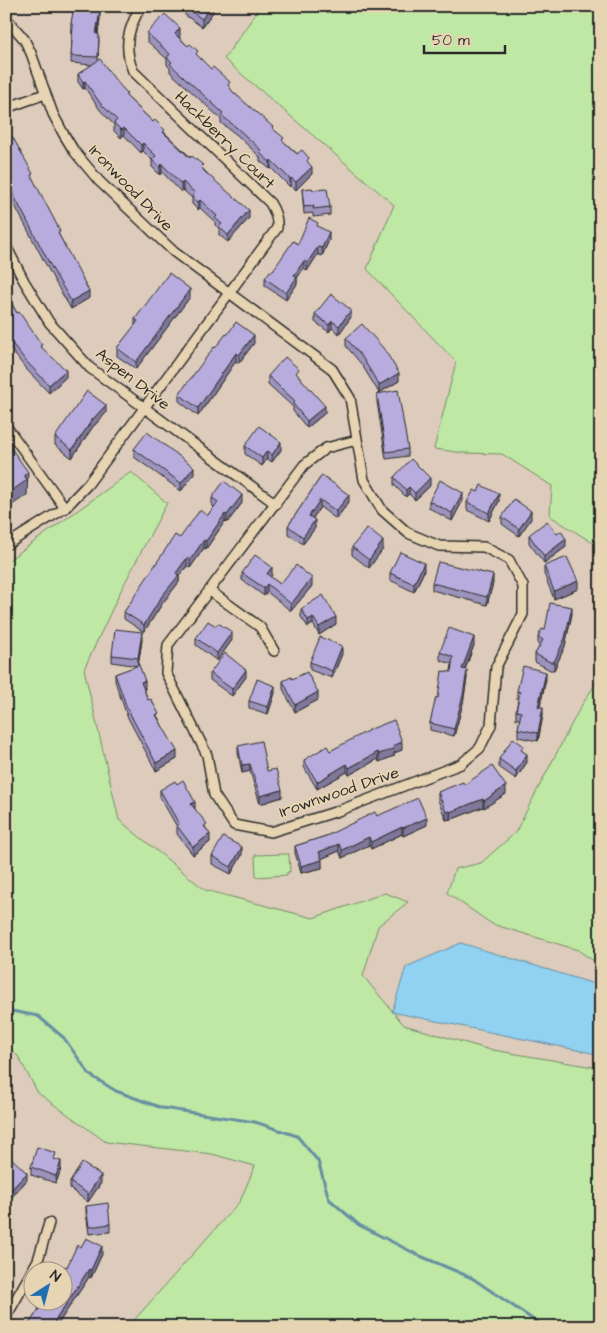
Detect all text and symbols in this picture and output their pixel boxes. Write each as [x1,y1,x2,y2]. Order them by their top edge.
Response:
scale bar [424,22,506,54]
text: 50 m [432,30,470,51]
street label: Hackberry Court [169,86,281,195]
street label: Ironwood Drive [84,140,178,236]
street label: Aspen Drive [91,343,175,415]
street label: Irownwood Drive [276,761,402,823]
north arrow [22,1260,72,1310]
text: N [46,1266,65,1287]

